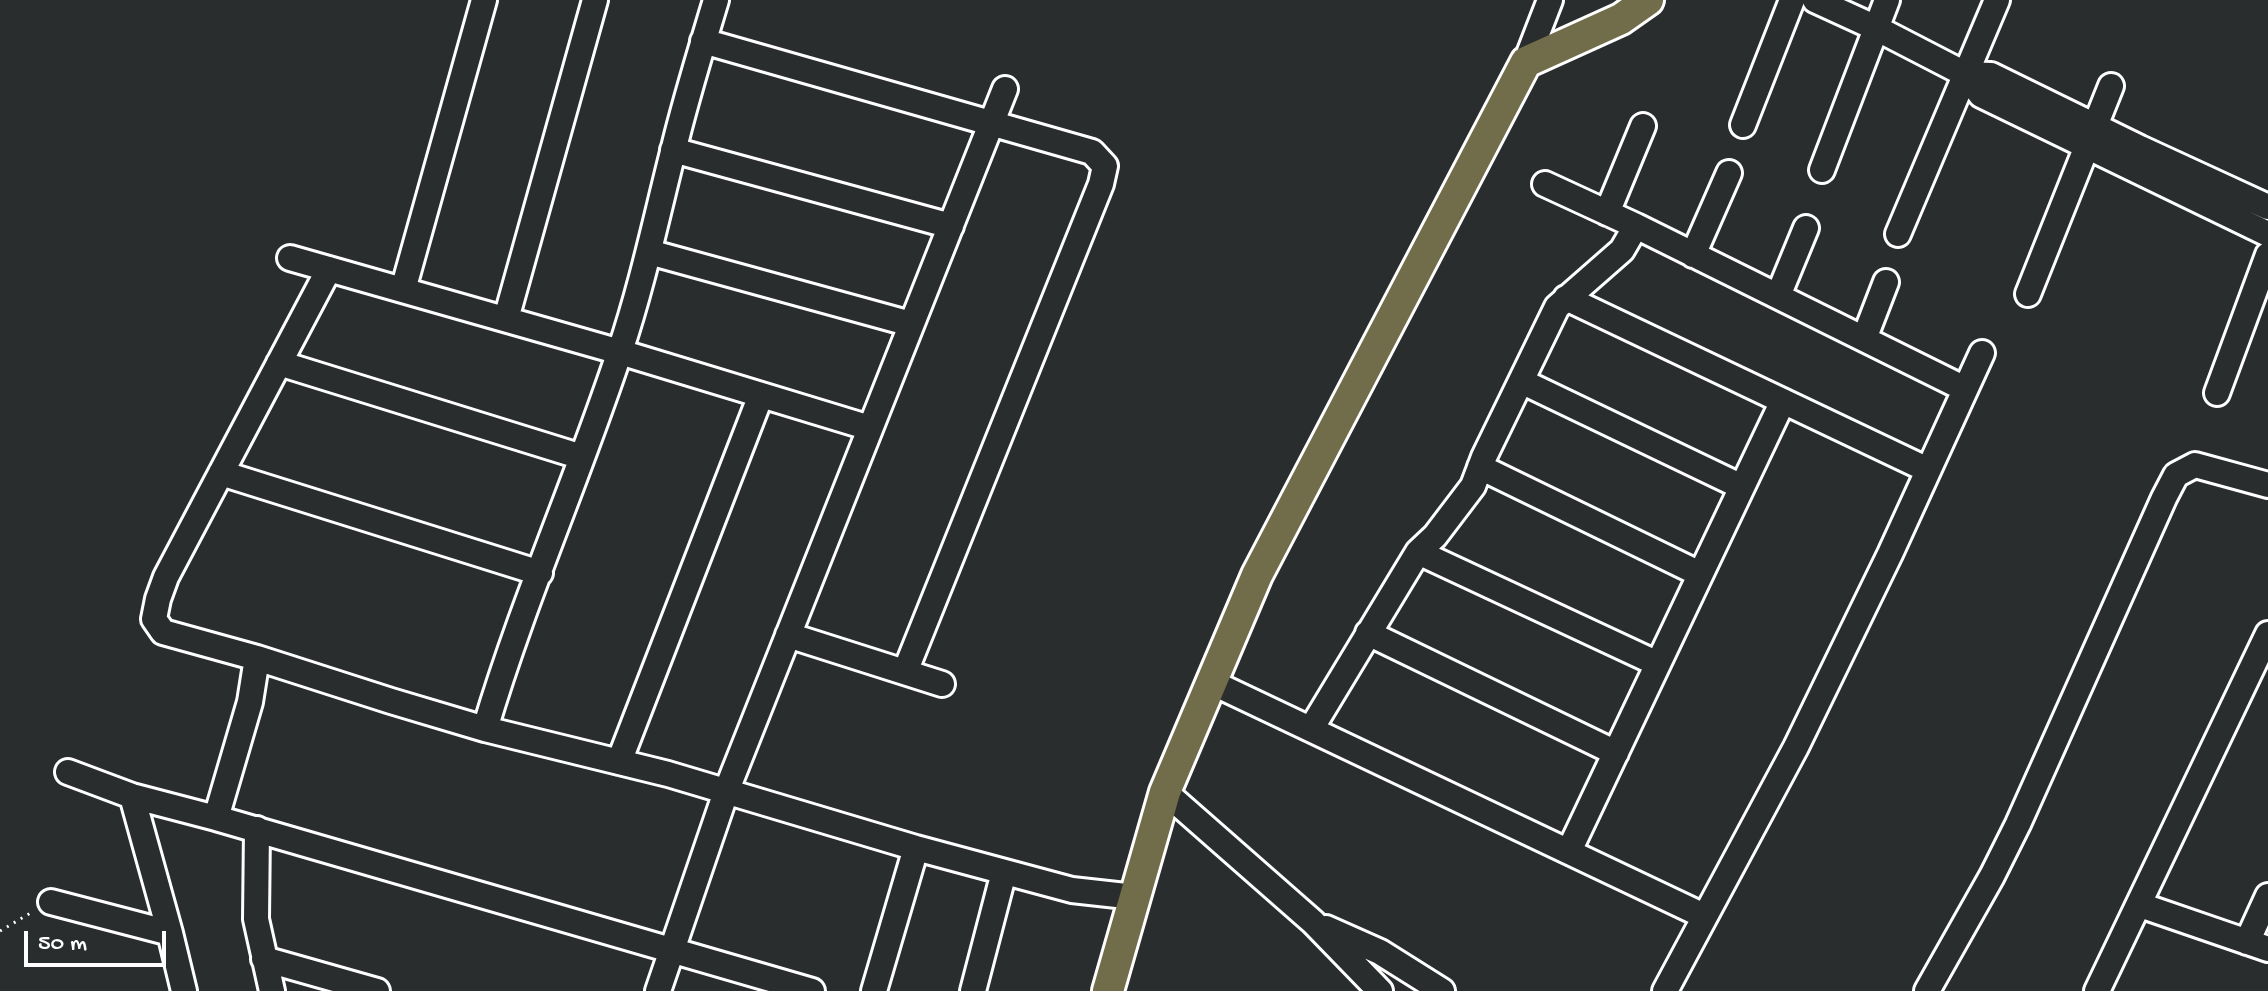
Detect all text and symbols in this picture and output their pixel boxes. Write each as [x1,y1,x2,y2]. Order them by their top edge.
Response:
scale bar [28,915,170,965]
text: 50 m [38,930,87,959]

